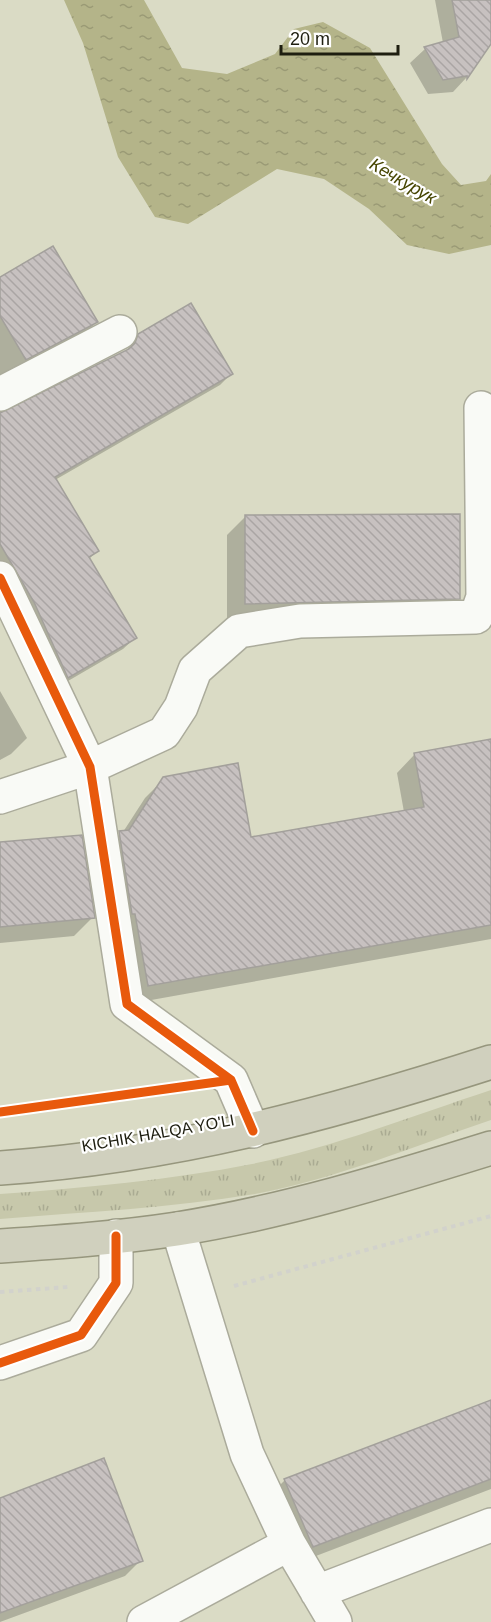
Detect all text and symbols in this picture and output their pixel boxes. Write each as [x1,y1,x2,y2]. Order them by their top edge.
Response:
scale bar [281,18,398,56]
text: 20 m [290,29,330,49]
water label: Кечкурук [366,154,441,209]
street label: KICHIK HALQA YO'LI [80,1111,236,1155]

